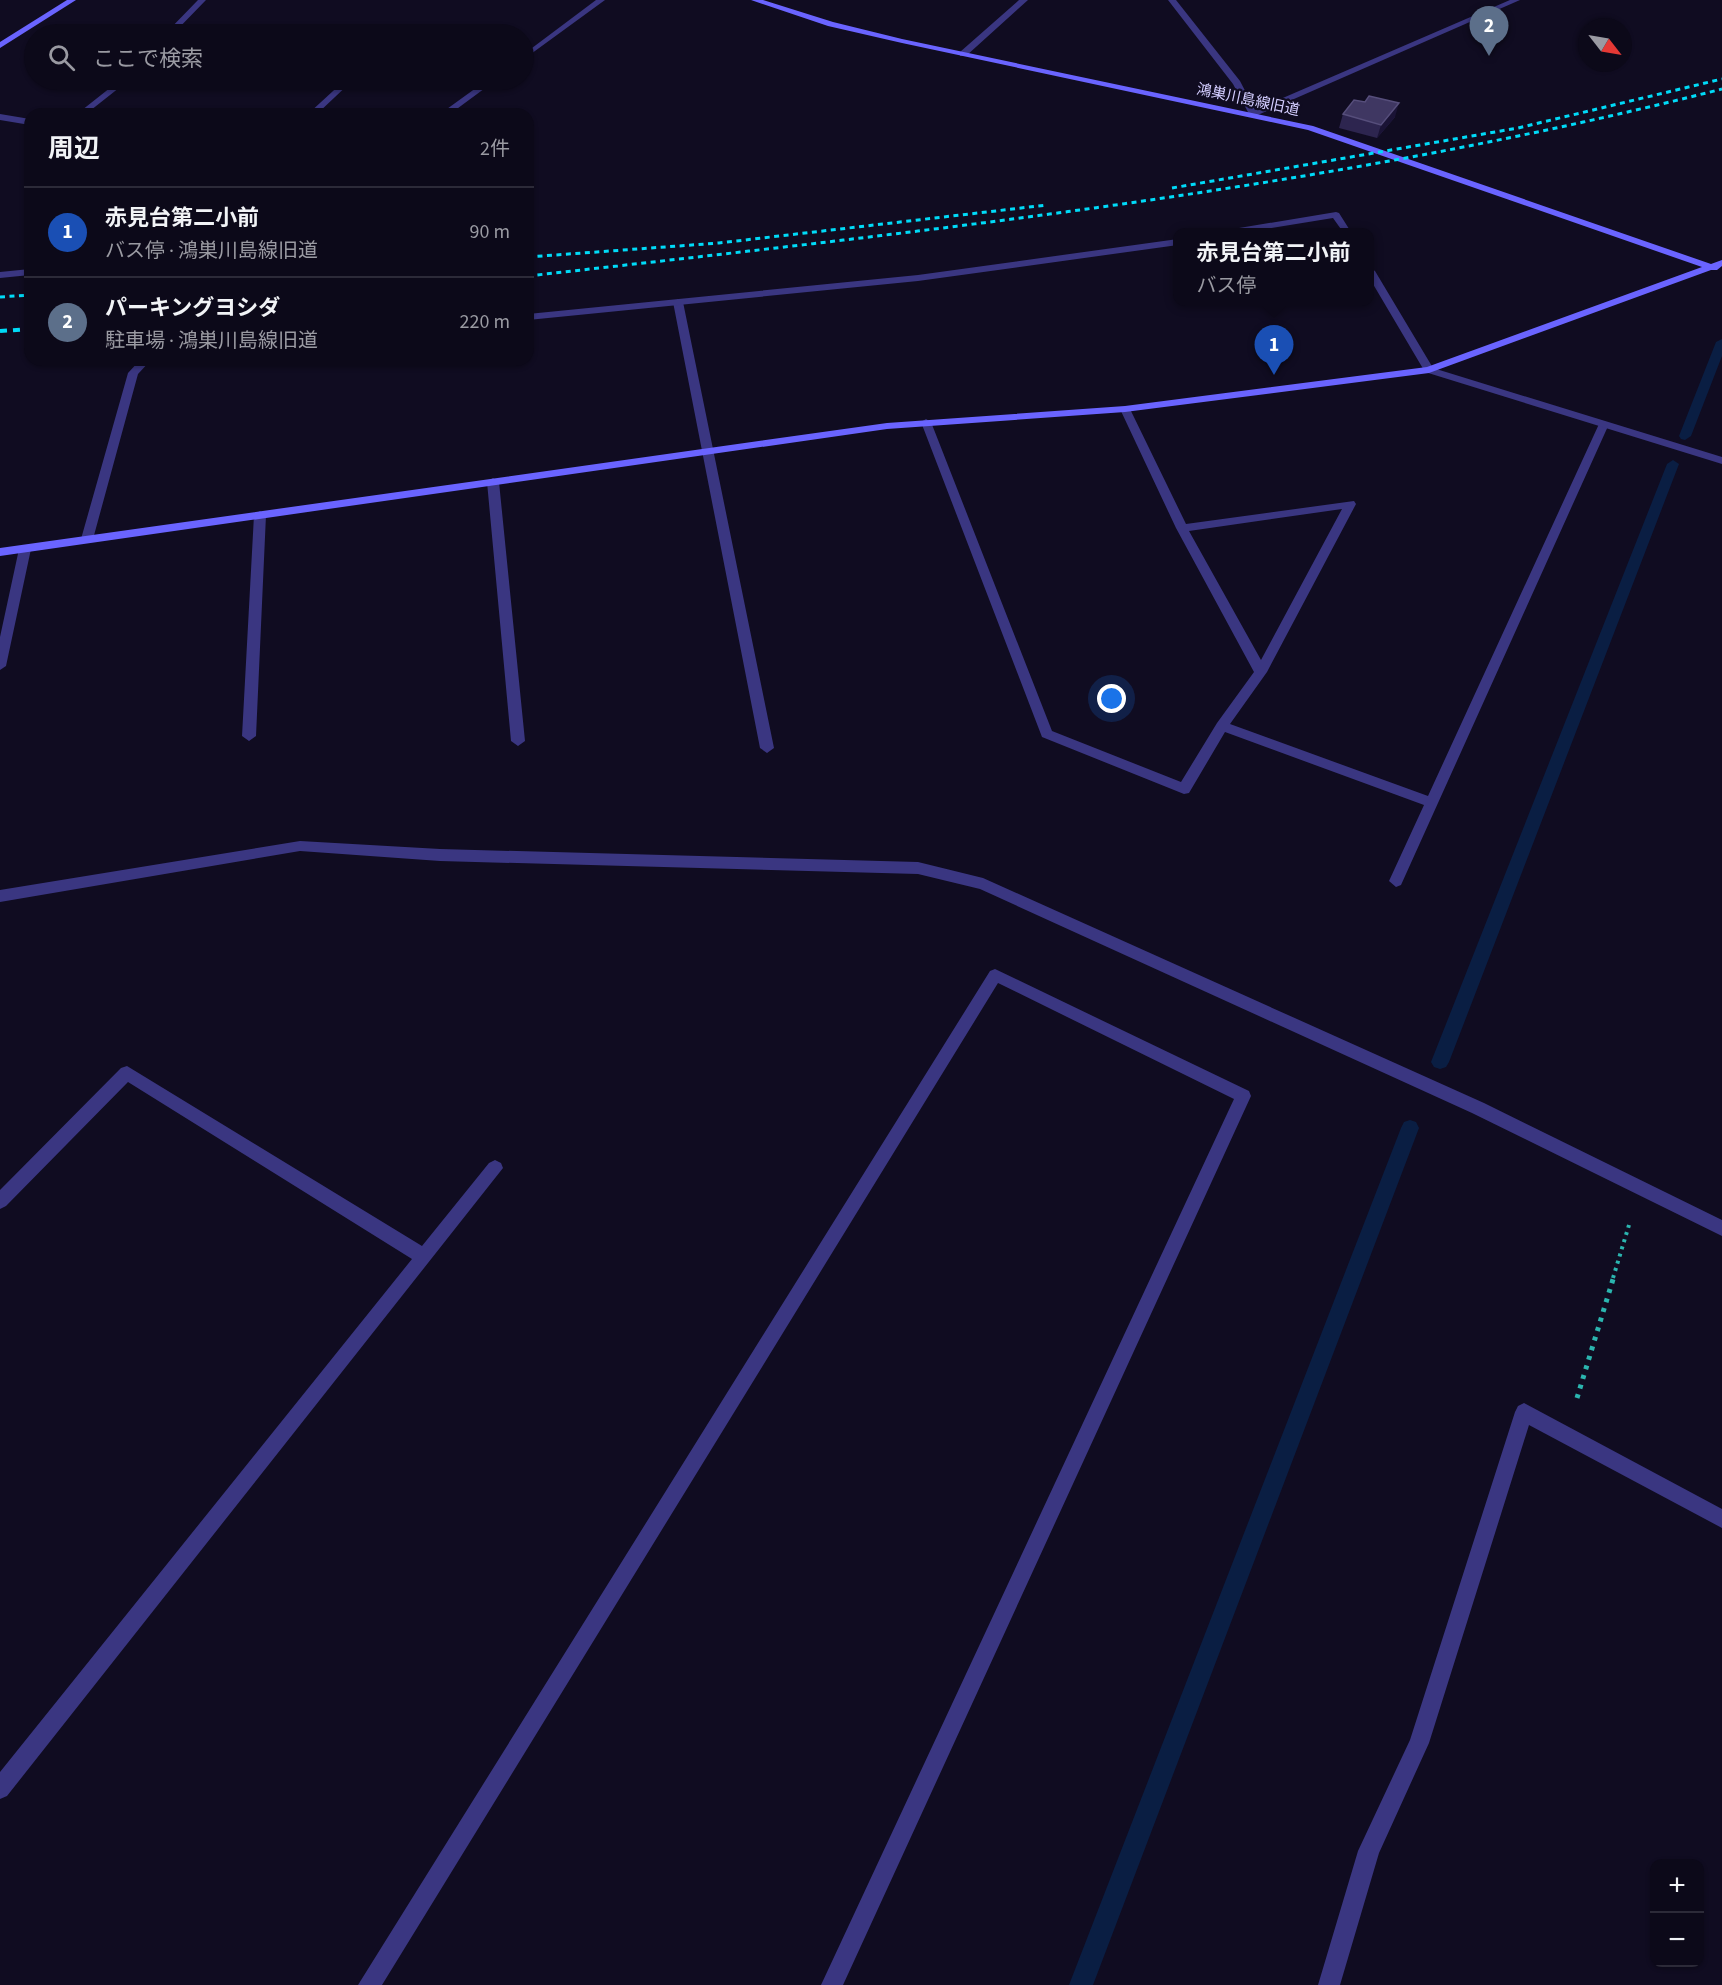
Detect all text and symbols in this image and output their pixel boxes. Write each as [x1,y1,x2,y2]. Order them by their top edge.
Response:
pin: 2 [1470,7,1508,56]
north arrow [1578,18,1632,72]
search box [24,24,534,90]
icon: search [45,41,78,74]
text: ここで検索 [93,43,203,75]
street label: 鴻巣川島線旧道 [1194,79,1302,121]
text: 周辺 [48,130,100,167]
text: 2件 [480,135,510,163]
text: 赤見台第二小前 [105,202,259,234]
text: 1 [62,218,73,246]
text: 90 m [470,218,510,246]
popup [1173,228,1374,306]
text: バス停 · 鴻巣川島線旧道 [105,237,318,265]
text: 赤見台第二小前 [1196,237,1351,269]
text: バス停 [1196,272,1256,300]
text: パーキングヨシダ [105,292,280,324]
text: 2 [62,308,73,336]
text: 220 m [460,308,510,336]
pin: 1 [1254,326,1294,375]
text: 駐車場 · 鴻巣川島線旧道 [105,327,318,355]
your location [1097,684,1126,713]
map controls [1650,1859,1704,1967]
button: + [1650,1859,1704,1913]
button: − [1650,1913,1704,1967]

